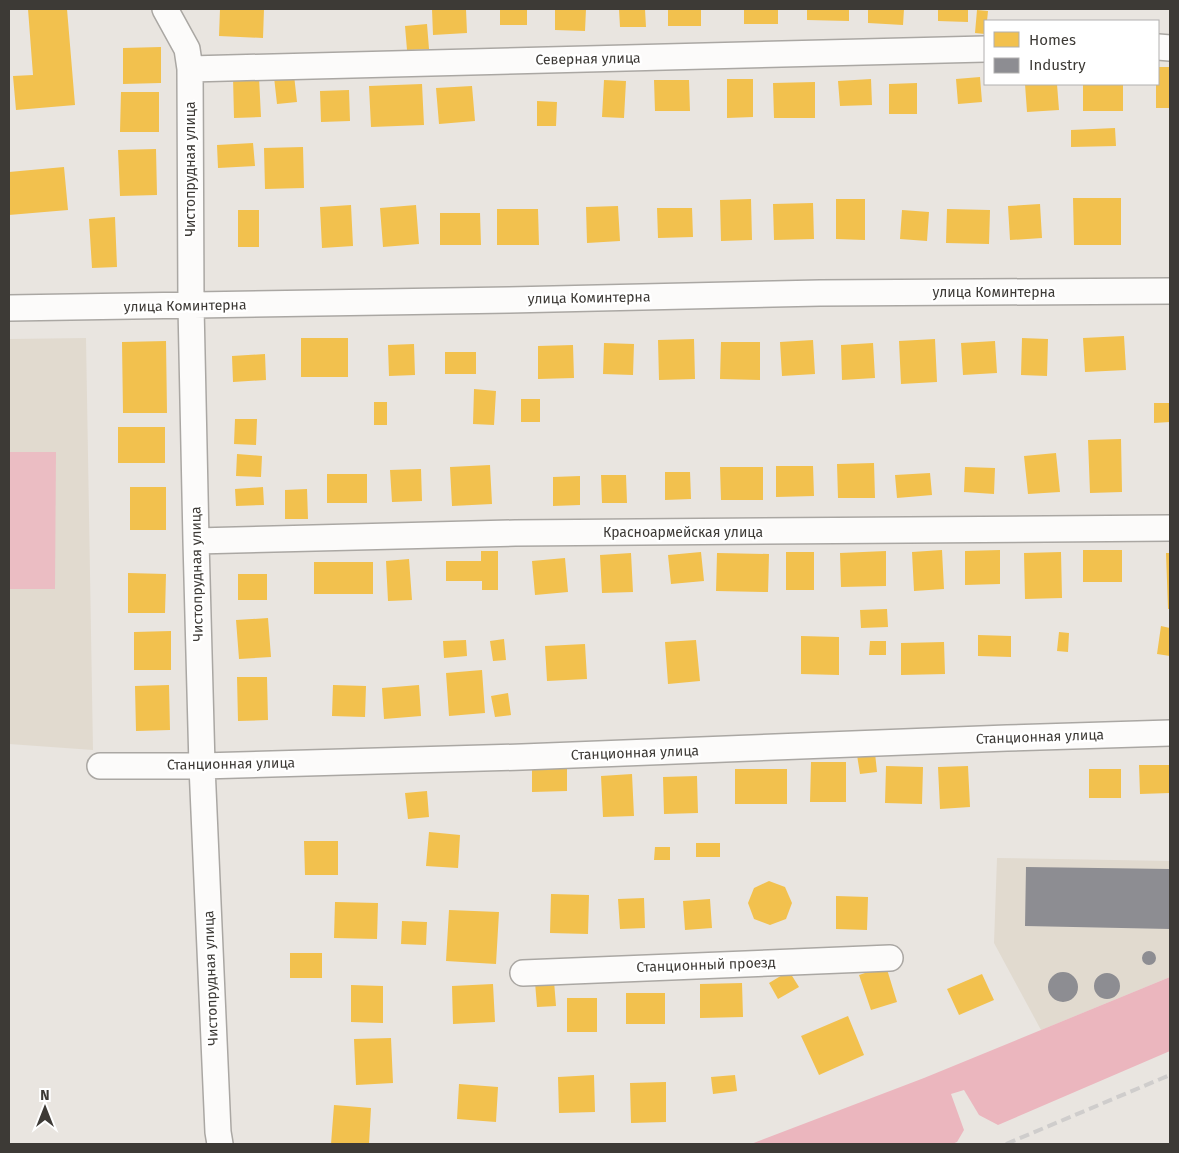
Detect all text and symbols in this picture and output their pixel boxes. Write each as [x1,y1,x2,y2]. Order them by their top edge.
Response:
legend [984,20,1159,85]
text: Homes [1029,31,1076,49]
street label: Северная улица [535,50,641,68]
text: Industry [1029,56,1086,74]
street label: Чистопрудная улица [182,101,199,237]
street label: улица Коминтерна [933,284,1055,301]
street label: улица Коминтерна [527,288,651,308]
street label: улица Коминтерна [123,296,247,316]
street label: Чистопрудная улица [187,506,207,642]
street label: Красноармейская улица [603,524,763,541]
street label: Станционная улица [976,726,1104,748]
street label: Станционная улица [571,742,699,764]
street label: Станционная улица [167,754,295,774]
street label: Чистопрудная улица [200,910,222,1046]
street label: Станционный проезд [636,954,776,976]
north arrow [20,1083,70,1133]
text: N [40,1087,50,1104]

